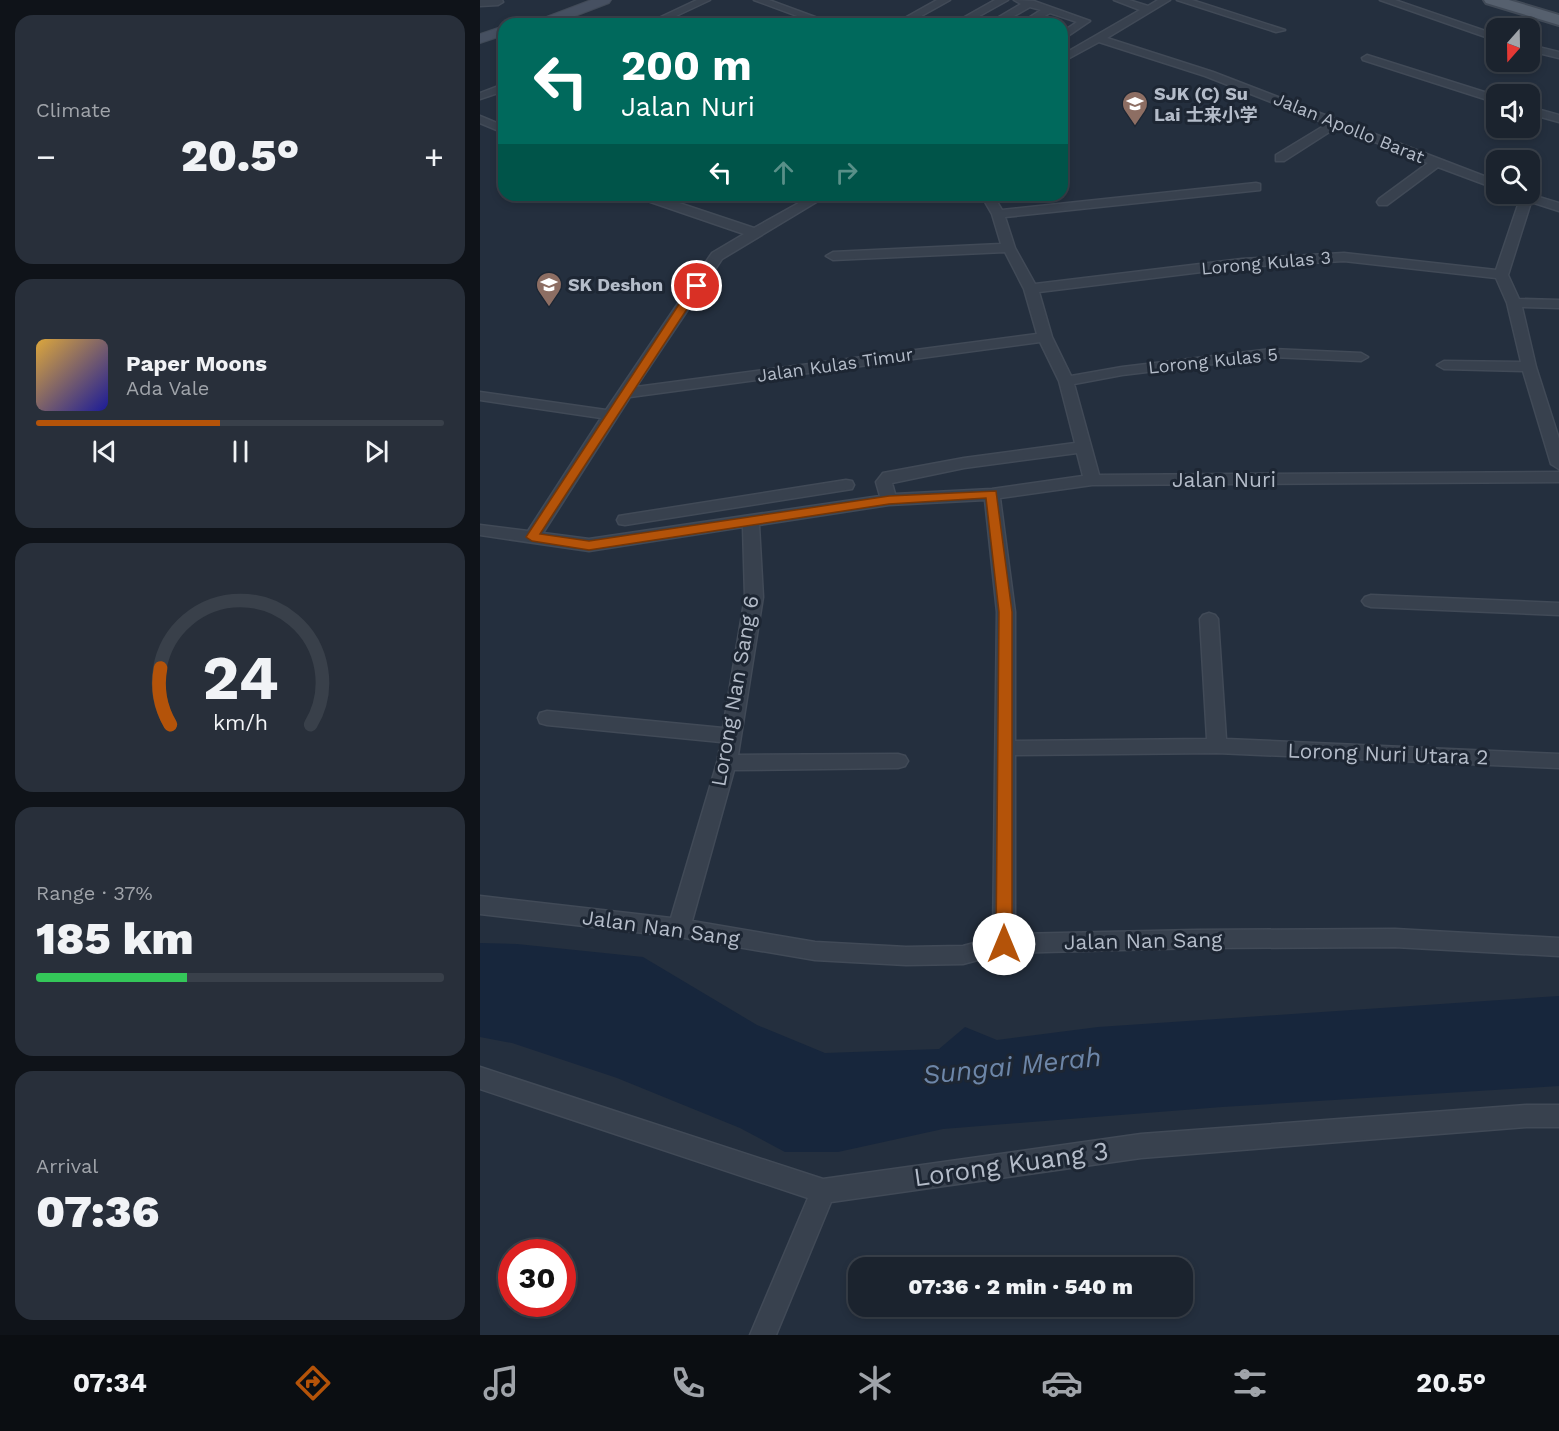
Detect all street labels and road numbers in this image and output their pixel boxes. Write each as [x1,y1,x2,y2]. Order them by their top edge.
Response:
street label: Jalan Apollo Barat [1271,88,1428,168]
street label: Lorong Kulas 3 [1200,246,1332,279]
street label: Jalan Kulas Timur [756,343,914,386]
street label: Lorong Kulas 5 [1147,343,1279,378]
street label: Jalan Nuri [1172,467,1276,492]
street label: Lorong Nan Sang 6 [705,593,764,788]
street label: Lorong Nuri Utara 2 [1287,737,1489,770]
street label: Jalan Nan Sang [581,904,742,951]
street label: Jalan Nan Sang [1064,927,1223,954]
street label: Lorong Kuang 3 [912,1135,1110,1193]

